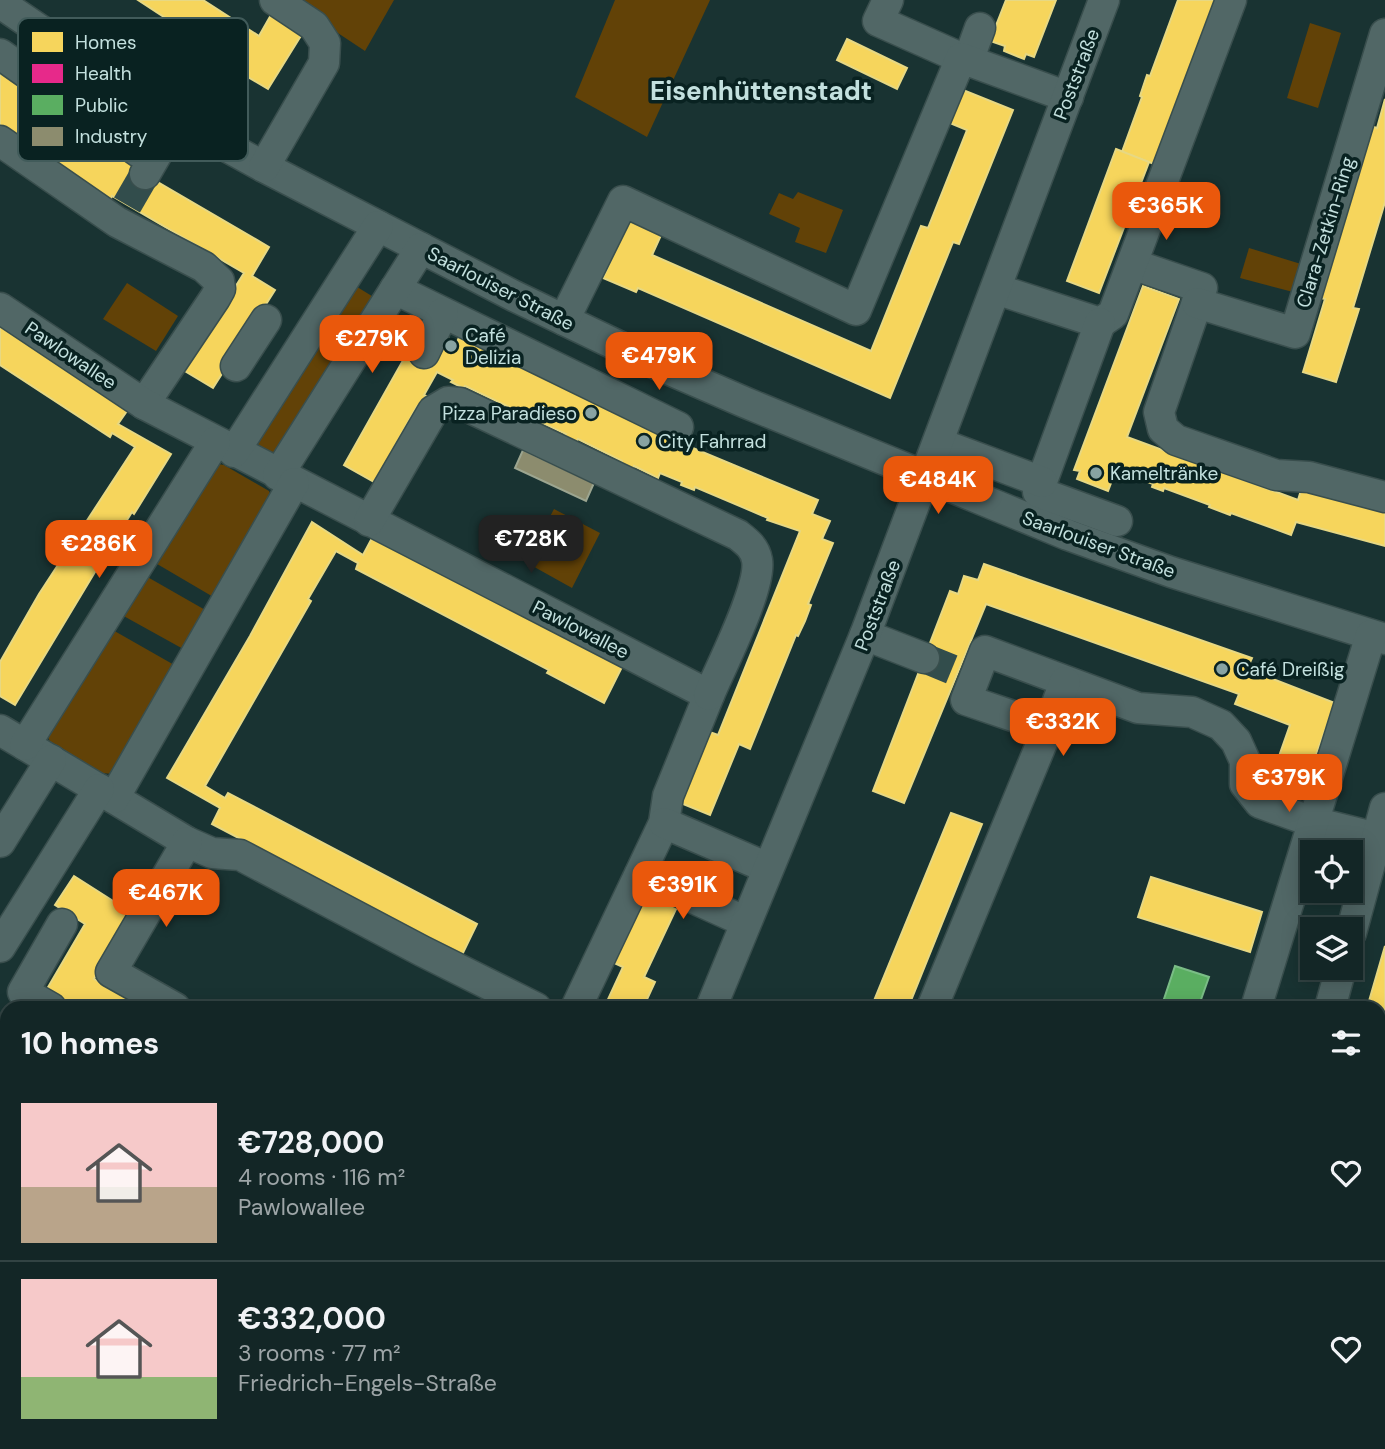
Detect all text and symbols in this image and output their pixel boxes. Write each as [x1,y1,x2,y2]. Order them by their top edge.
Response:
legend [18,18,248,161]
street label: Poststraße [1048,25,1105,123]
text: Homes [75,30,136,55]
text: Health [75,61,132,86]
district label: Eisenhüttenstadt [650,74,872,108]
text: Public [75,93,128,118]
text: Industry [75,124,148,149]
street label: Clara-Zetkin-Ring [1291,153,1360,311]
pin: €365K [1117,182,1215,242]
text: €365K [1128,190,1204,220]
street label: Saarlouiser Straße [423,241,578,336]
street label: Pawlowallee [20,316,121,395]
pin: €279K [323,316,421,375]
text: €279K [335,323,409,353]
place label: Café Delizia [465,323,521,370]
pin: €479K [610,332,708,392]
marker: Café Delizia [443,338,459,354]
text: €479K [622,340,696,370]
place label: Pizza Paradieso [442,401,577,426]
marker: Pizza Paradieso [583,405,599,421]
place label: City Fahrrad [658,429,766,454]
marker: City Fahrrad [636,433,652,449]
pin: €484K [889,456,987,516]
place label: Kameltränke [1110,461,1218,486]
text: €484K [899,464,977,494]
marker: Kameltränke [1088,465,1104,481]
street label: Saarlouiser Straße [1019,505,1179,584]
pin: €728K [482,516,580,575]
pin: €286K [50,520,148,580]
text: €728K [495,523,567,553]
text: €286K [61,528,137,558]
street label: Poststraße [849,556,906,654]
street label: Pawlowallee [528,594,633,664]
place label: Café Dreißig [1236,657,1345,682]
marker: Café Dreißig [1214,661,1230,677]
pin: €332K [1014,698,1112,758]
text: €332K [1026,706,1100,736]
pin: €379K [1240,754,1338,814]
text: €379K [1252,762,1326,792]
map controls [1300,840,1363,980]
button: locate [1300,840,1363,903]
pin: €391K [634,862,732,921]
text: €391K [648,869,718,899]
pin: €467K [117,870,215,929]
text: €467K [129,877,203,907]
button: layers [1300,917,1363,980]
text: 10 homes [21,1024,159,1063]
icon: filters [1327,1024,1365,1062]
text: €728,000 [238,1123,384,1162]
icon: home [77,1131,161,1215]
icon: heart [1327,1154,1365,1192]
text: 4 rooms · 116 m² [238,1162,405,1192]
text: Pawlowallee [238,1192,365,1222]
text: €332,000 [238,1299,386,1338]
icon: home [77,1307,161,1391]
icon: heart [1327,1330,1365,1368]
text: 3 rooms · 77 m² [238,1338,401,1368]
text: Friedrich-Engels-Straße [238,1368,497,1398]

